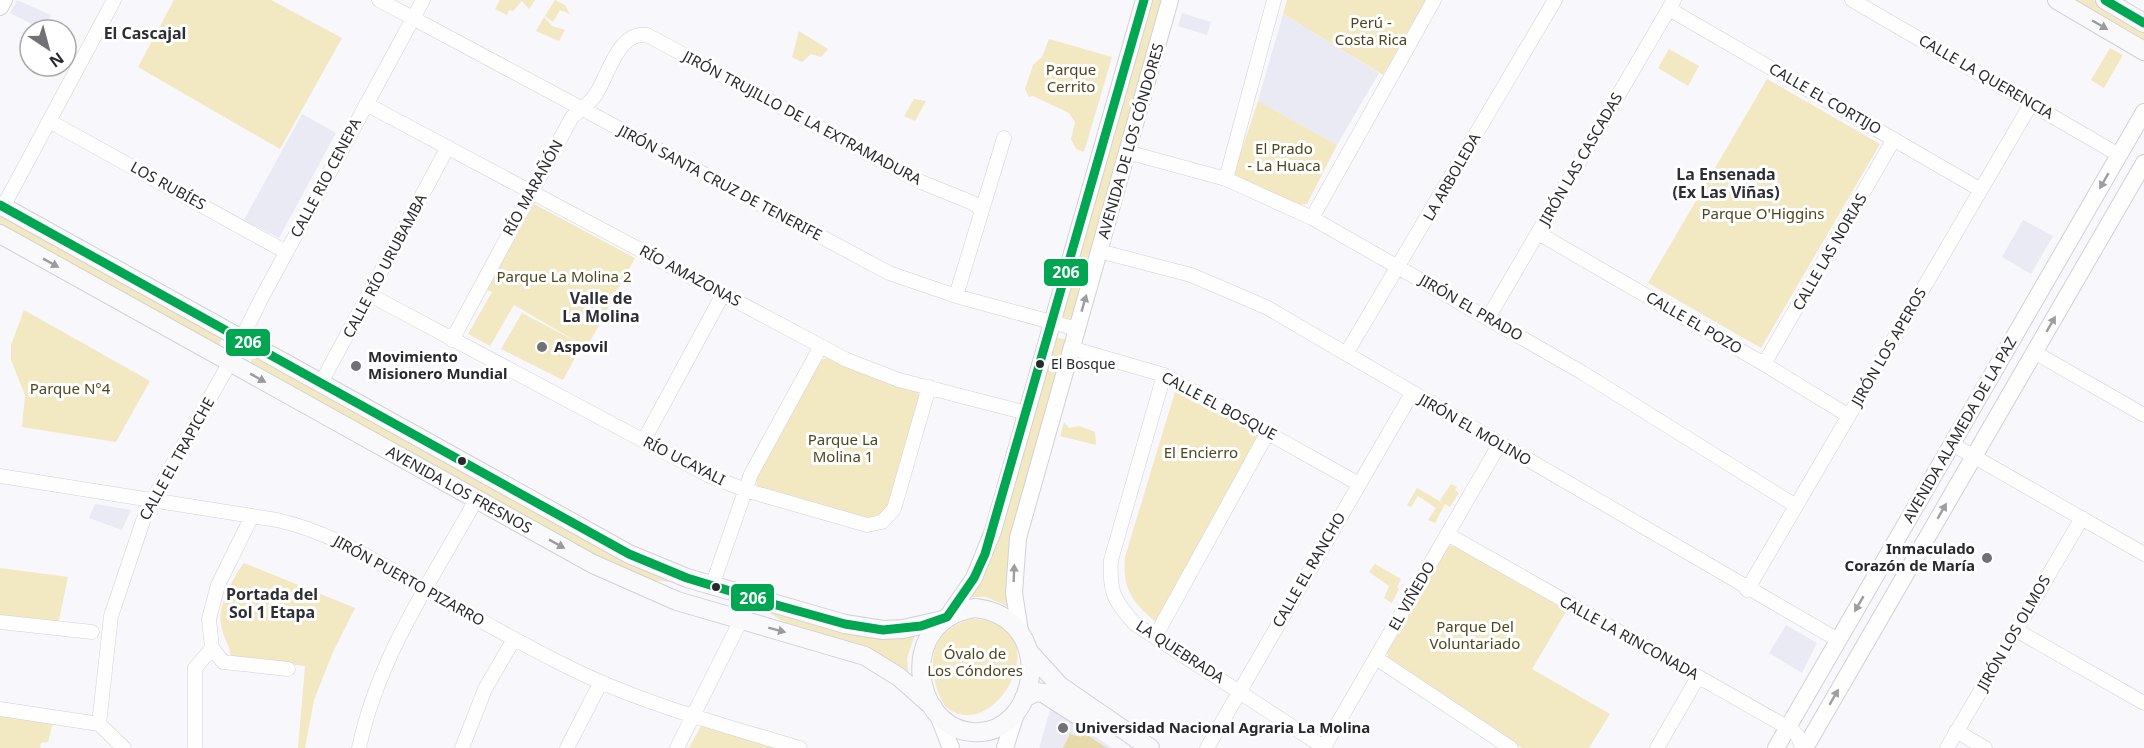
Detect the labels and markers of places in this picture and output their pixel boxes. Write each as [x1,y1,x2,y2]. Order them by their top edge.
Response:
place label: Aspovil [554,336,608,356]
marker: Aspovil [535,340,549,354]
place label: Movimiento Misionero Mundial [368,346,507,383]
place label: El Bosque [1051,354,1116,373]
marker: El Bosque [1034,358,1046,370]
marker: Movimiento Misionero Mundial [349,359,363,373]
unlabelled marker [456,455,468,467]
place label: Inmaculado Corazón de María [1845,538,1975,575]
marker: Inmaculado Corazón de María [1980,551,1994,565]
unlabelled marker [710,581,722,593]
place label: Universidad Nacional Agraria La Molina [1075,717,1370,737]
marker: Universidad Nacional Agraria La Molina [1056,721,1070,735]

